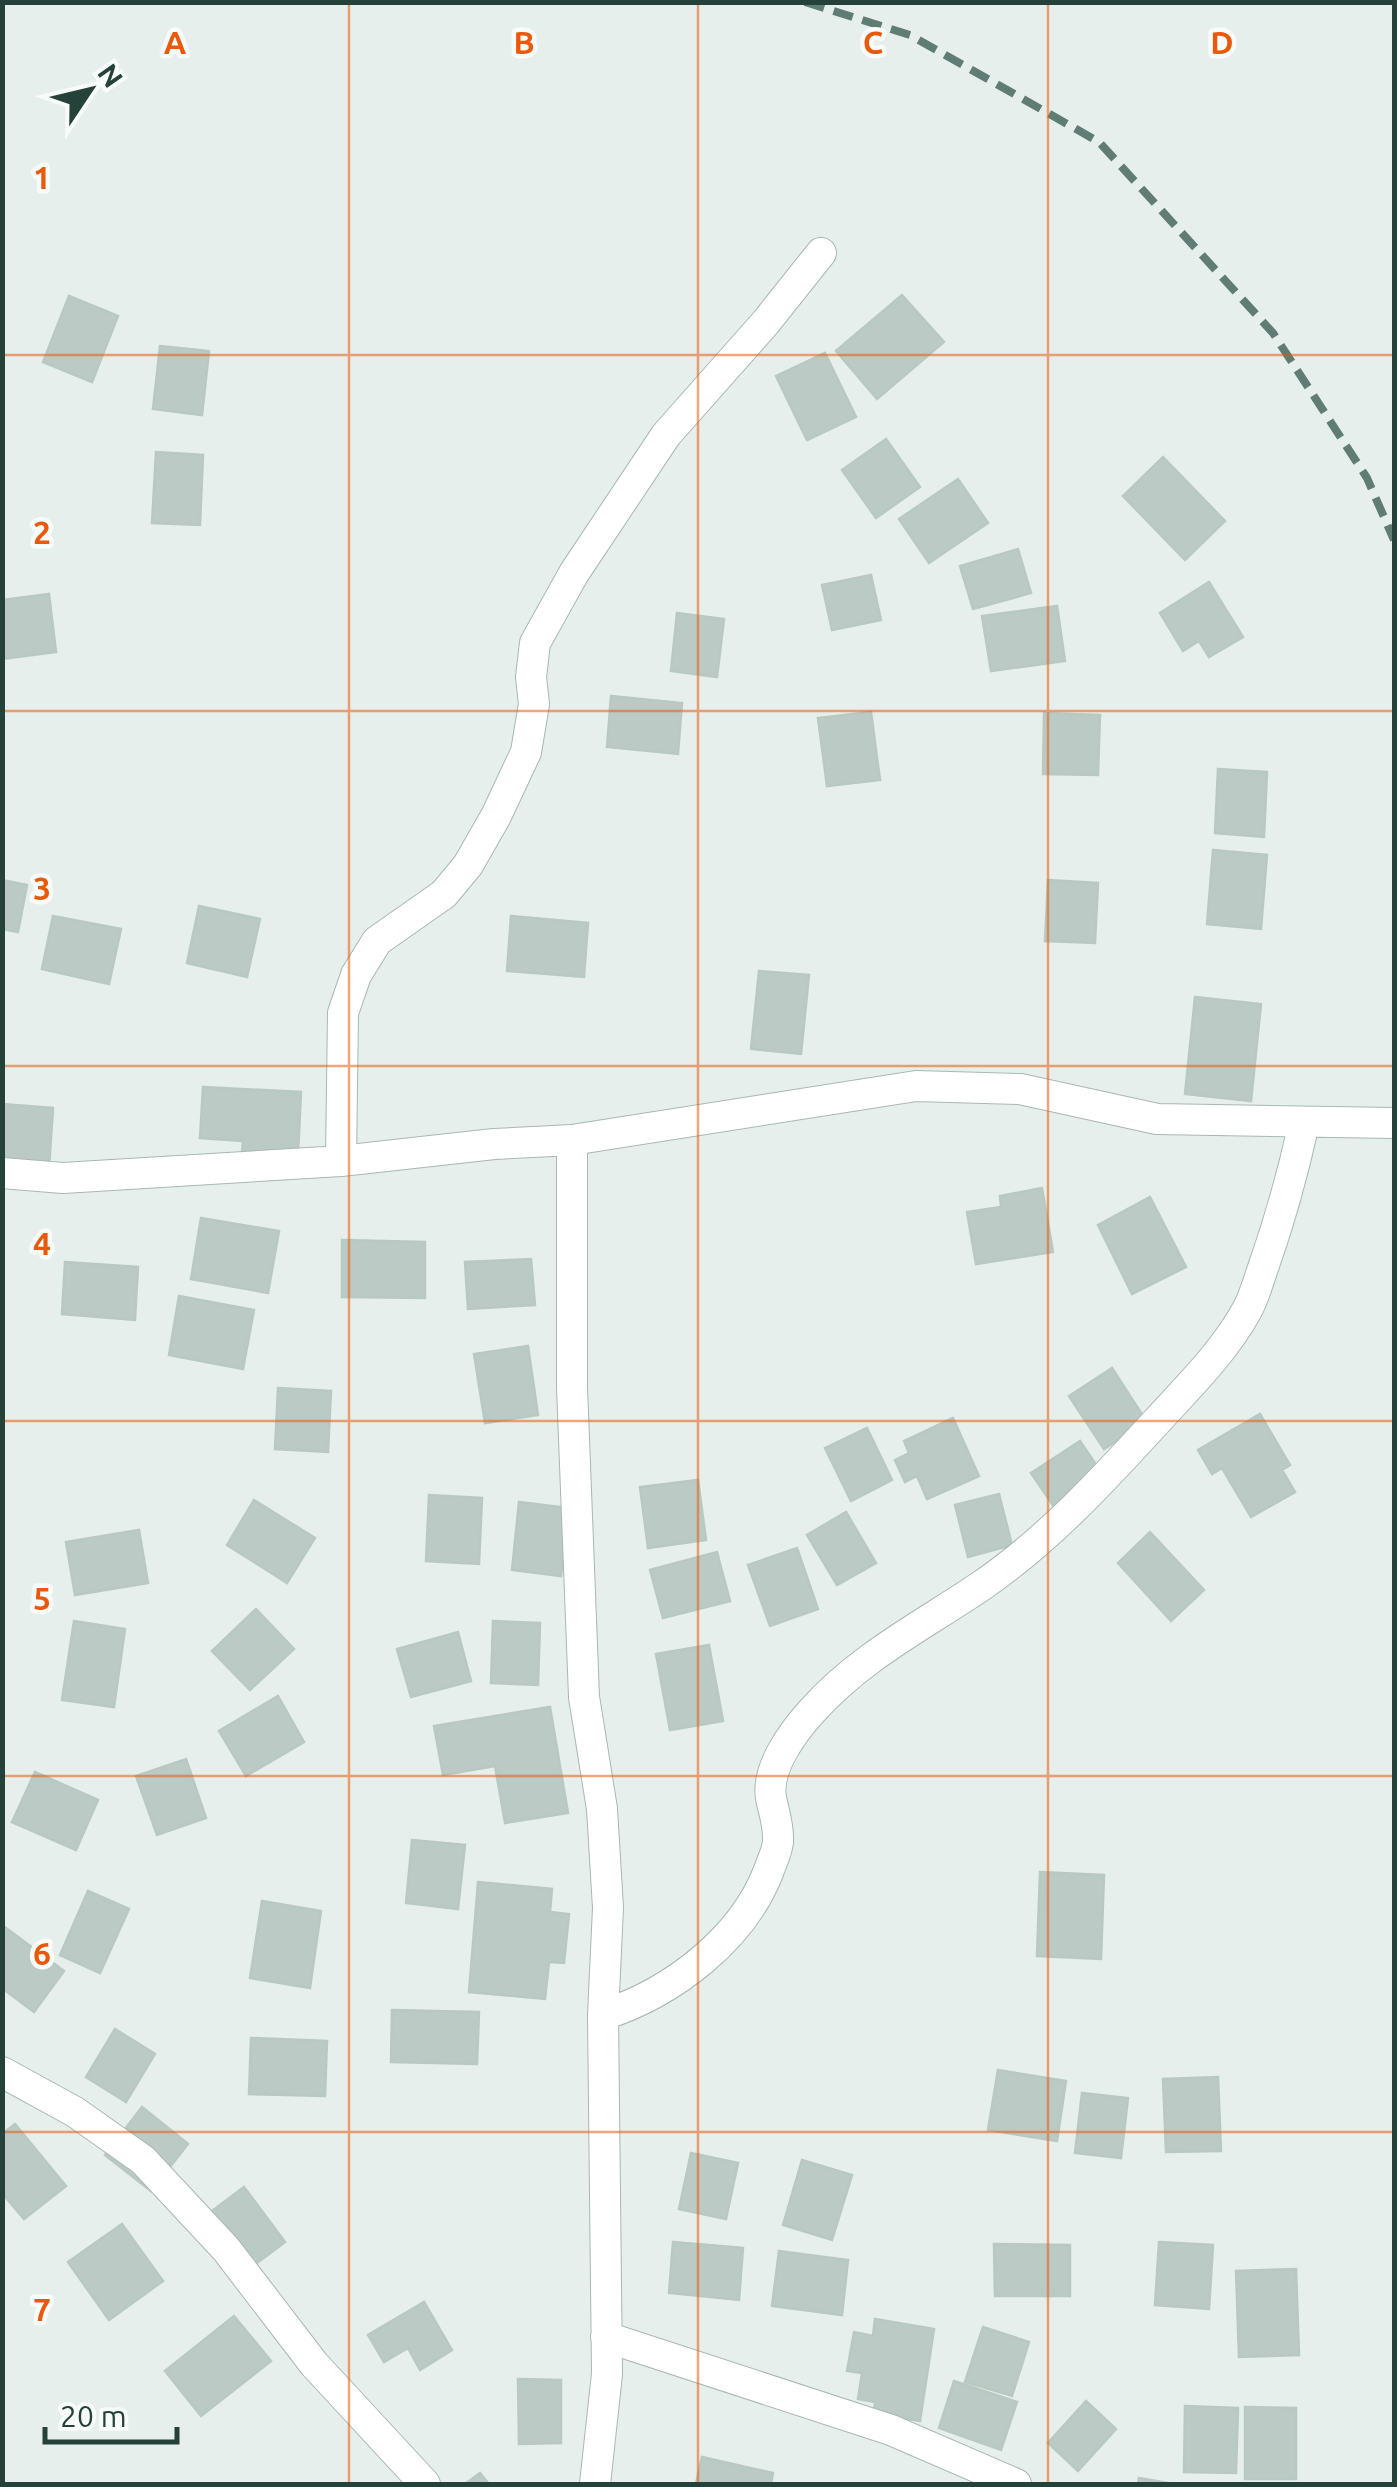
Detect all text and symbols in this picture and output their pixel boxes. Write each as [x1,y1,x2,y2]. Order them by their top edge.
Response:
text: A [164,24,187,60]
text: B [513,24,535,60]
text: C [863,24,883,60]
text: D [1210,24,1234,60]
north arrow [40,40,140,140]
text: N [92,58,130,93]
text: 1 [33,159,51,195]
text: 2 [33,514,51,550]
text: 3 [33,870,51,906]
text: 4 [33,1225,51,1261]
text: 5 [33,1580,51,1616]
text: 6 [33,1935,51,1971]
text: 7 [33,2291,51,2327]
scale bar [45,2382,178,2444]
text: 20 m [60,2399,127,2433]

